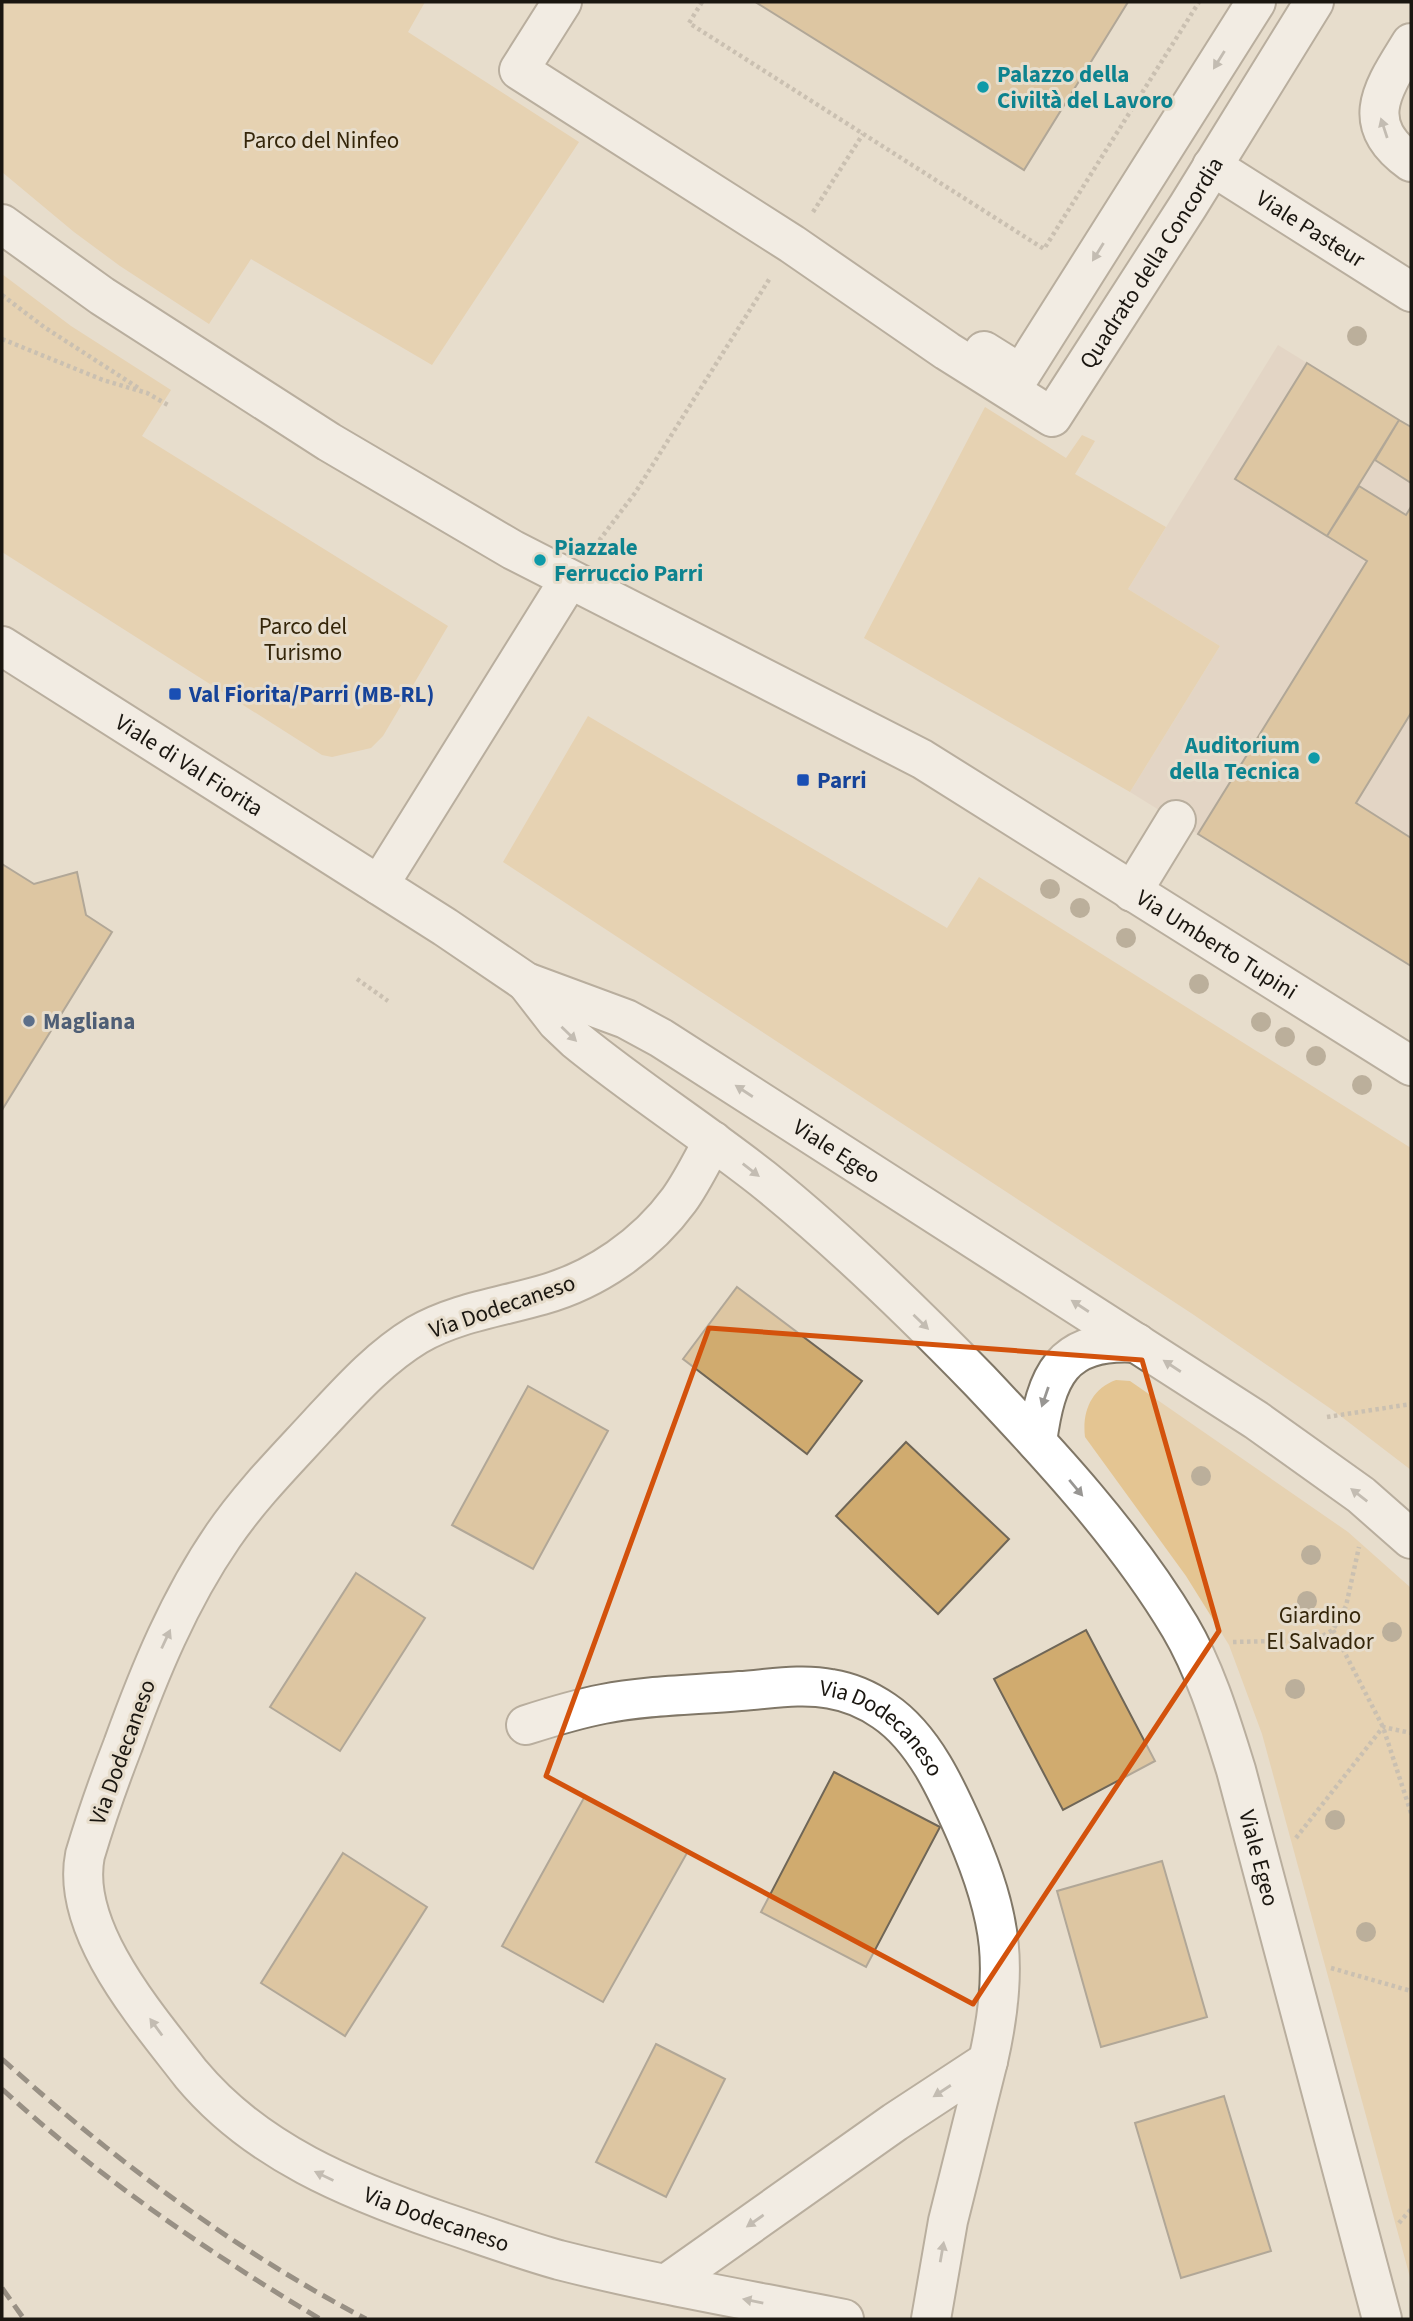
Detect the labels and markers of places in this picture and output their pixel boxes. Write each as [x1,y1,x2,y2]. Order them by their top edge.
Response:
place label: Palazzo della Civiltà del Lavoro [997,58,1173,117]
marker: Palazzo della Civiltà del Lavoro [975,79,991,95]
place label: Piazzale Ferruccio Parri [554,531,703,590]
marker: Piazzale Ferruccio Parri [532,552,548,568]
place label: Val Fiorita/Parri (MB-RL) [188,678,434,711]
marker: Val Fiorita/Parri (MB-RL) [167,686,183,702]
place label: Auditorium della Tecnica [1169,729,1300,788]
marker: Auditorium della Tecnica [1306,750,1322,766]
place label: Parri [817,764,867,797]
marker: Parri [795,772,811,788]
place label: Magliana [43,1005,135,1038]
marker: Magliana [21,1013,37,1029]

